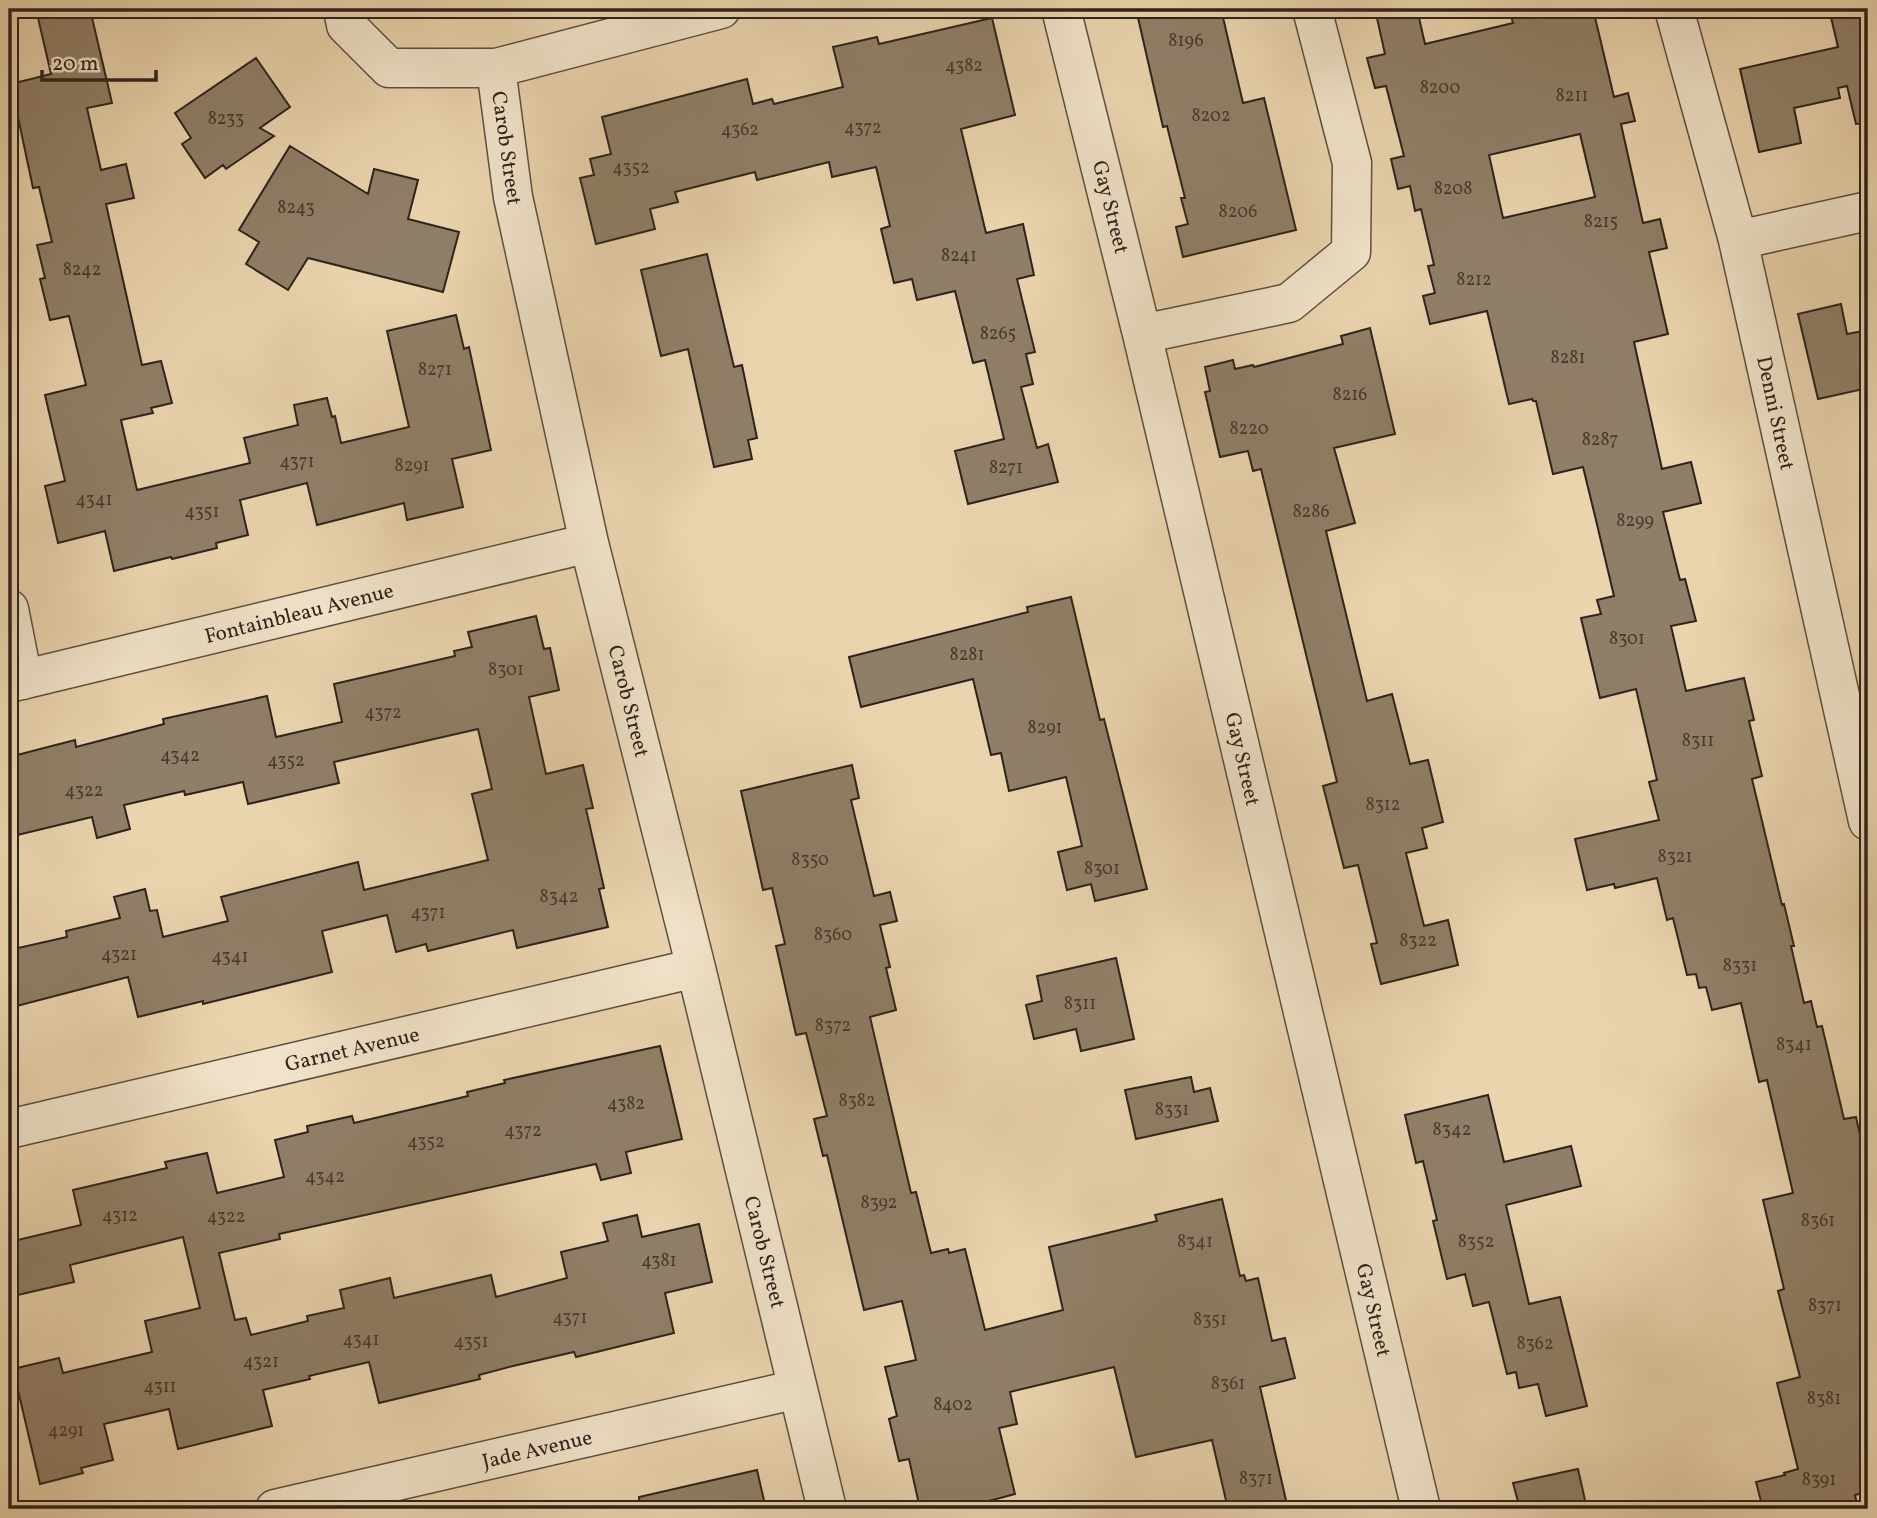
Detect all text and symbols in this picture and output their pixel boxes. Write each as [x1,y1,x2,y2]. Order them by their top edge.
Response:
house number: 8196 [1168,29,1204,54]
scale bar [42,38,156,82]
text: 20 m [52,50,98,79]
house number: 4382 [945,54,983,79]
house number: 8200 [1420,76,1460,101]
house number: 8211 [1556,84,1588,109]
street label: Carob Street [483,89,528,207]
house number: 8202 [1191,104,1231,129]
house number: 8233 [208,107,244,132]
house number: 4372 [844,116,882,141]
house number: 4362 [721,118,759,143]
house number: 4352 [612,156,650,181]
street label: Gay Street [1084,158,1135,257]
house number: 8208 [1434,177,1472,202]
house number: 8243 [277,196,315,221]
house number: 8206 [1219,200,1257,225]
house number: 8215 [1584,210,1618,235]
house number: 8241 [941,244,977,269]
house number: 8242 [63,258,101,283]
house number: 8212 [1456,268,1492,293]
house number: 8265 [980,322,1016,347]
house number: 8281 [1551,346,1585,371]
street label: Denni Street [1748,354,1801,473]
house number: 8271 [418,358,452,383]
house number: 8216 [1333,383,1367,408]
house number: 8220 [1229,417,1269,442]
house number: 8287 [1582,428,1618,453]
house number: 4371 [280,450,314,475]
house number: 8291 [395,454,429,479]
house number: 8271 [989,456,1023,481]
house number: 4341 [76,488,113,513]
house number: 4351 [185,500,219,525]
house number: 8286 [1292,500,1330,525]
house number: 8299 [1616,509,1654,534]
street label: Fontainbleau Avenue [202,577,397,652]
house number: 8301 [1609,627,1645,652]
street label: Carob Street [600,642,655,761]
house number: 8281 [950,643,984,668]
house number: 8301 [488,658,524,683]
house number: 4372 [364,701,402,726]
street label: Gay Street [1217,710,1266,809]
house number: 8291 [1028,716,1062,741]
house number: 8311 [1682,729,1714,754]
house number: 4342 [160,744,200,769]
house number: 4352 [267,749,305,774]
house number: 4322 [65,779,103,804]
house number: 8312 [1365,793,1401,818]
house number: 8321 [1657,845,1693,870]
house number: 8350 [791,848,829,873]
house number: 8301 [1084,857,1120,882]
house number: 8342 [540,885,578,910]
house number: 4371 [411,901,445,926]
house number: 8360 [814,923,852,948]
house number: 8322 [1399,929,1437,954]
house number: 4321 [101,943,137,968]
house number: 4341 [212,945,249,970]
house number: 8331 [1723,954,1757,979]
house number: 8311 [1064,992,1096,1017]
house number: 8372 [815,1014,851,1039]
street label: Garnet Avenue [282,1021,423,1080]
house number: 8341 [1776,1033,1812,1058]
house number: 8382 [838,1089,876,1114]
house number: 4382 [607,1092,645,1117]
house number: 8331 [1155,1098,1189,1123]
house number: 8342 [1433,1118,1471,1143]
house number: 4372 [504,1119,542,1144]
house number: 4352 [407,1130,445,1155]
house number: 4342 [305,1165,345,1190]
house number: 8392 [860,1191,898,1216]
street label: Carob Street [736,1193,791,1312]
house number: 4312 [102,1204,138,1229]
house number: 4322 [207,1205,245,1230]
house number: 8361 [1801,1209,1835,1234]
house number: 8341 [1177,1230,1213,1255]
house number: 8352 [1458,1230,1494,1255]
house number: 4381 [641,1249,677,1274]
street label: Gay Street [1348,1261,1397,1360]
house number: 8371 [1808,1294,1842,1319]
house number: 4371 [553,1306,587,1331]
house number: 8351 [1193,1308,1227,1333]
house number: 4341 [343,1328,380,1353]
house number: 4351 [454,1330,488,1355]
house number: 8362 [1516,1332,1554,1357]
house number: 4321 [243,1350,279,1375]
house number: 8361 [1211,1372,1245,1397]
house number: 4311 [143,1375,177,1400]
house number: 8381 [1807,1387,1841,1412]
house number: 8402 [933,1393,973,1418]
house number: 4291 [48,1419,84,1444]
street label: Jade Avenue [479,1424,595,1477]
house number: 8371 [1239,1467,1273,1492]
house number: 8391 [1802,1468,1836,1493]

